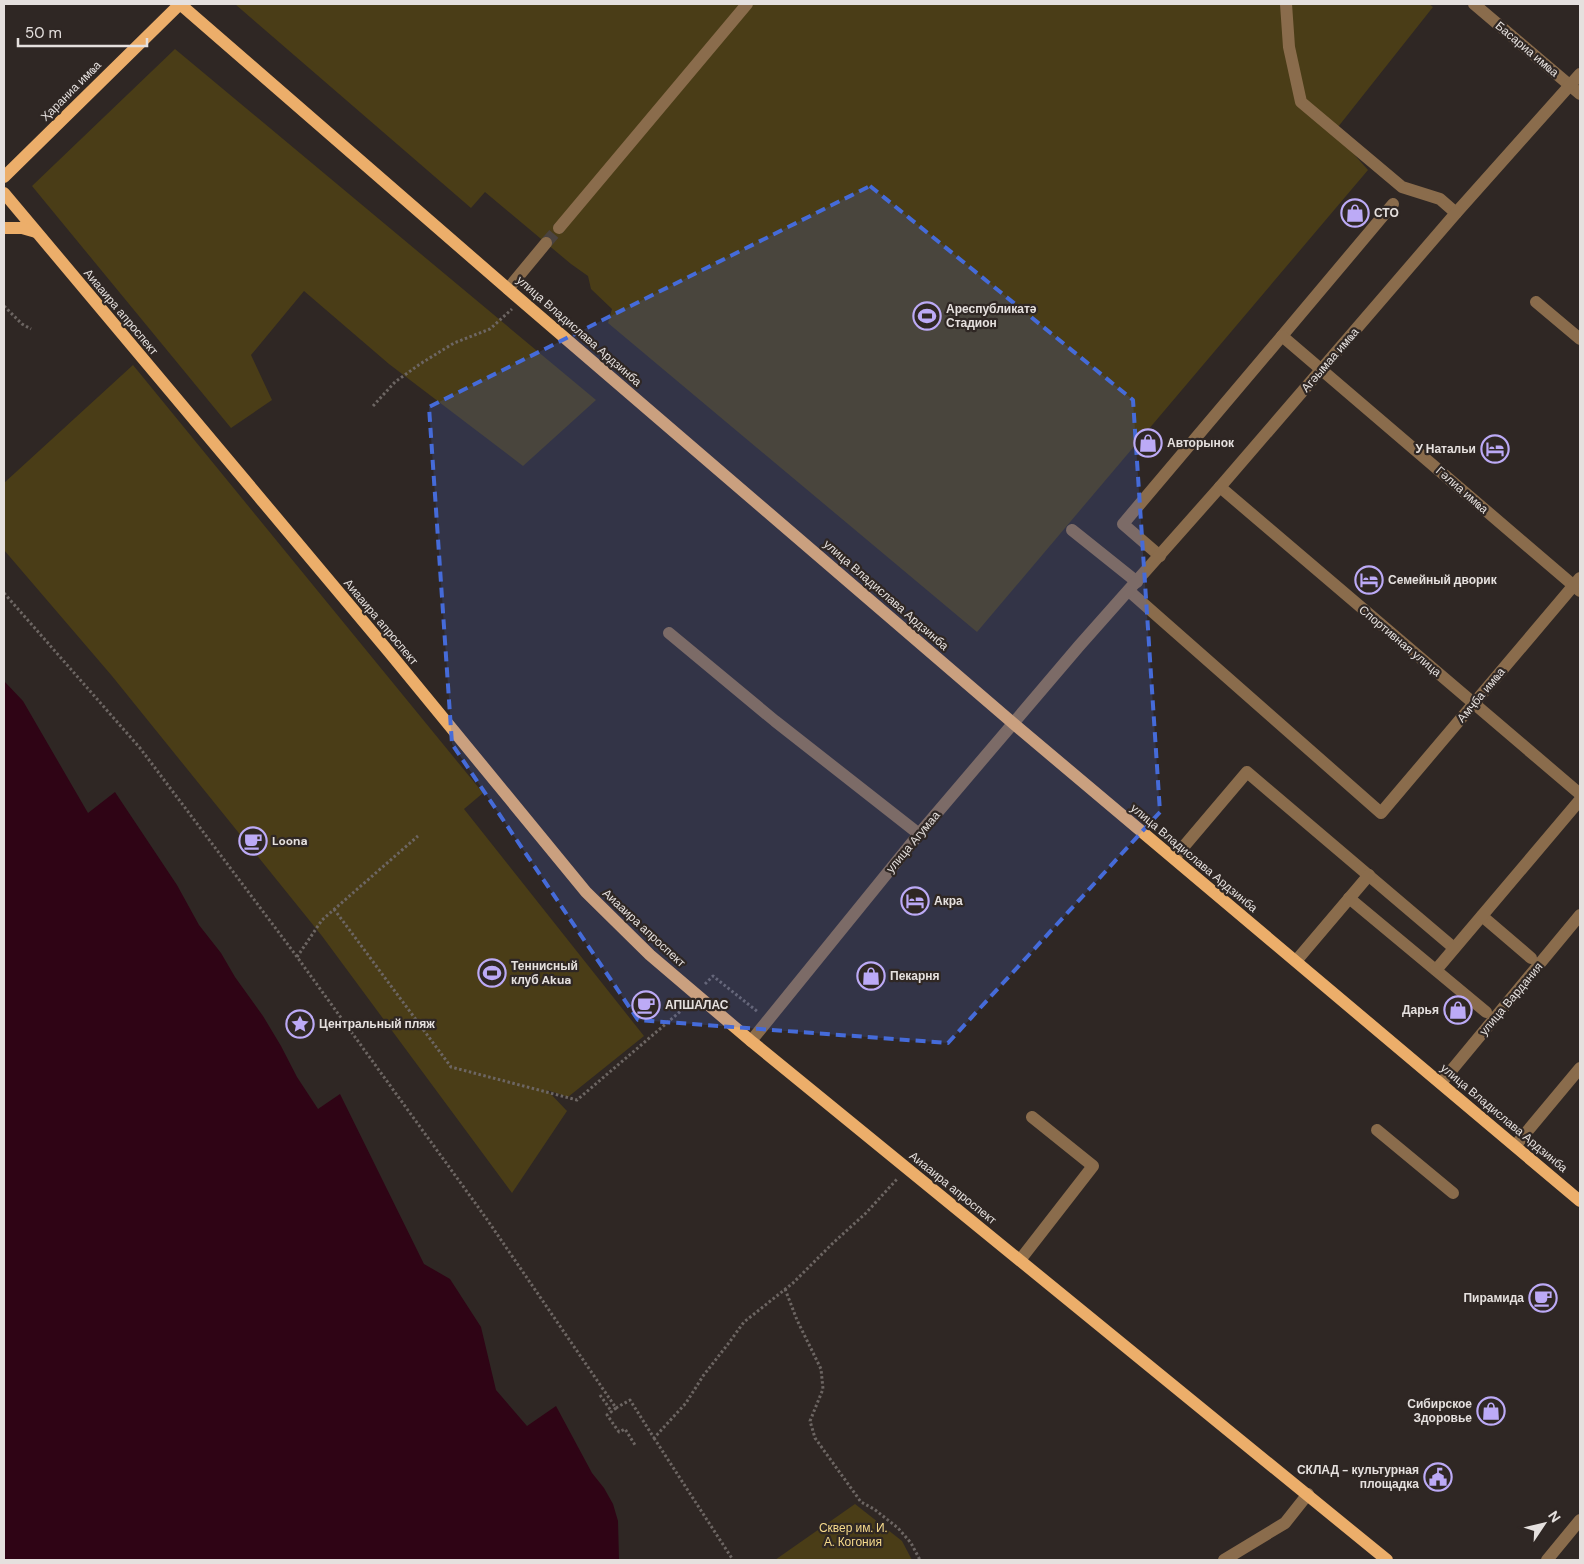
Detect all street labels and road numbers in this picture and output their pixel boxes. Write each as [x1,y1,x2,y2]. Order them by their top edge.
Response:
street label: Басариа имҩа [1492,18,1562,81]
street label: Ҳараниа имҩа [37,57,105,125]
street label: Аиааира апроспект [80,266,162,359]
street label: улица Владислава Ардзинба [513,272,645,390]
street label: Агәымаа имҩа [1298,324,1363,396]
street label: Гәлиа имҩа [1432,463,1492,517]
street label: улица Владислава Ардзинба [820,536,952,654]
street label: Аиааира апроспект [340,576,422,669]
street label: Спортивная улица [1355,602,1445,680]
street label: Амҷба имҩа [1453,664,1509,726]
street label: улица Владислава Ардзинба [1127,800,1261,916]
street label: улица Агумаа [882,807,944,876]
street label: Аиааира апроспект [599,885,689,971]
street label: улица Вардания [1476,959,1546,1039]
street label: улица Владислава Ардзинба [1437,1060,1571,1176]
street label: Аиааира апроспект [906,1148,1000,1228]

